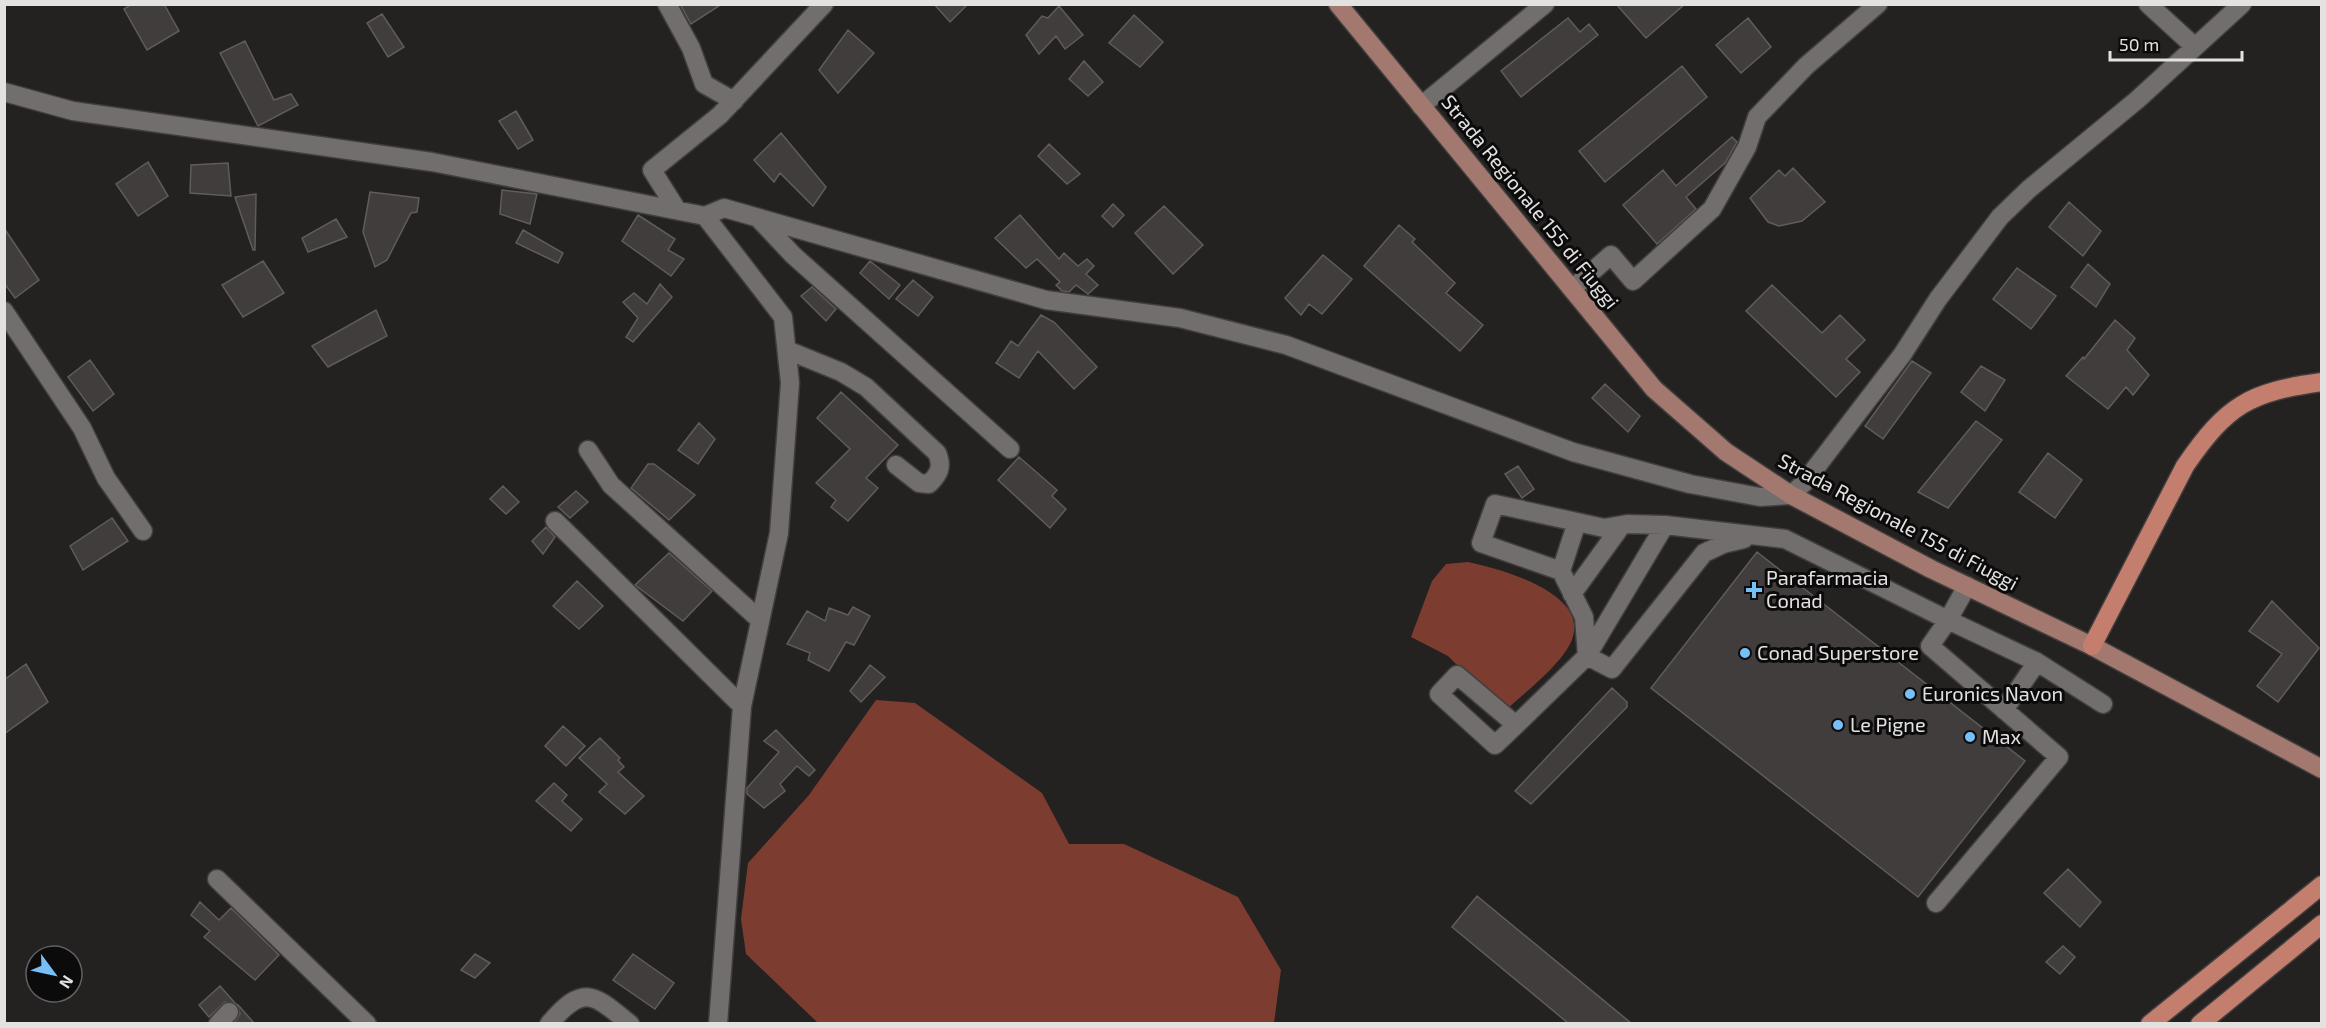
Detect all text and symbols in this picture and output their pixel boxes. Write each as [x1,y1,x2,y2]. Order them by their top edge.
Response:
scale bar [2110,24,2242,62]
text: 50 m [2119,33,2159,55]
street label: Strada Regionale 155 di Fiuggi [1437,90,1624,313]
street label: Strada Regionale 155 di Fiuggi [1775,448,2022,595]
place label: Parafarmacia Conad [1766,565,1889,612]
marker: Parafarmacia Conad [1747,583,1761,597]
place label: Conad Superstore [1757,640,1919,664]
marker: Conad Superstore [1738,646,1752,660]
place label: Euronics Navon [1922,681,2063,705]
marker: Euronics Navon [1903,687,1917,701]
place label: Le Pigne [1850,712,1926,736]
marker: Le Pigne [1831,718,1845,732]
place label: Max [1982,724,2022,748]
marker: Max [1963,730,1977,744]
north arrow [24,944,84,1004]
text: N [56,972,78,992]

